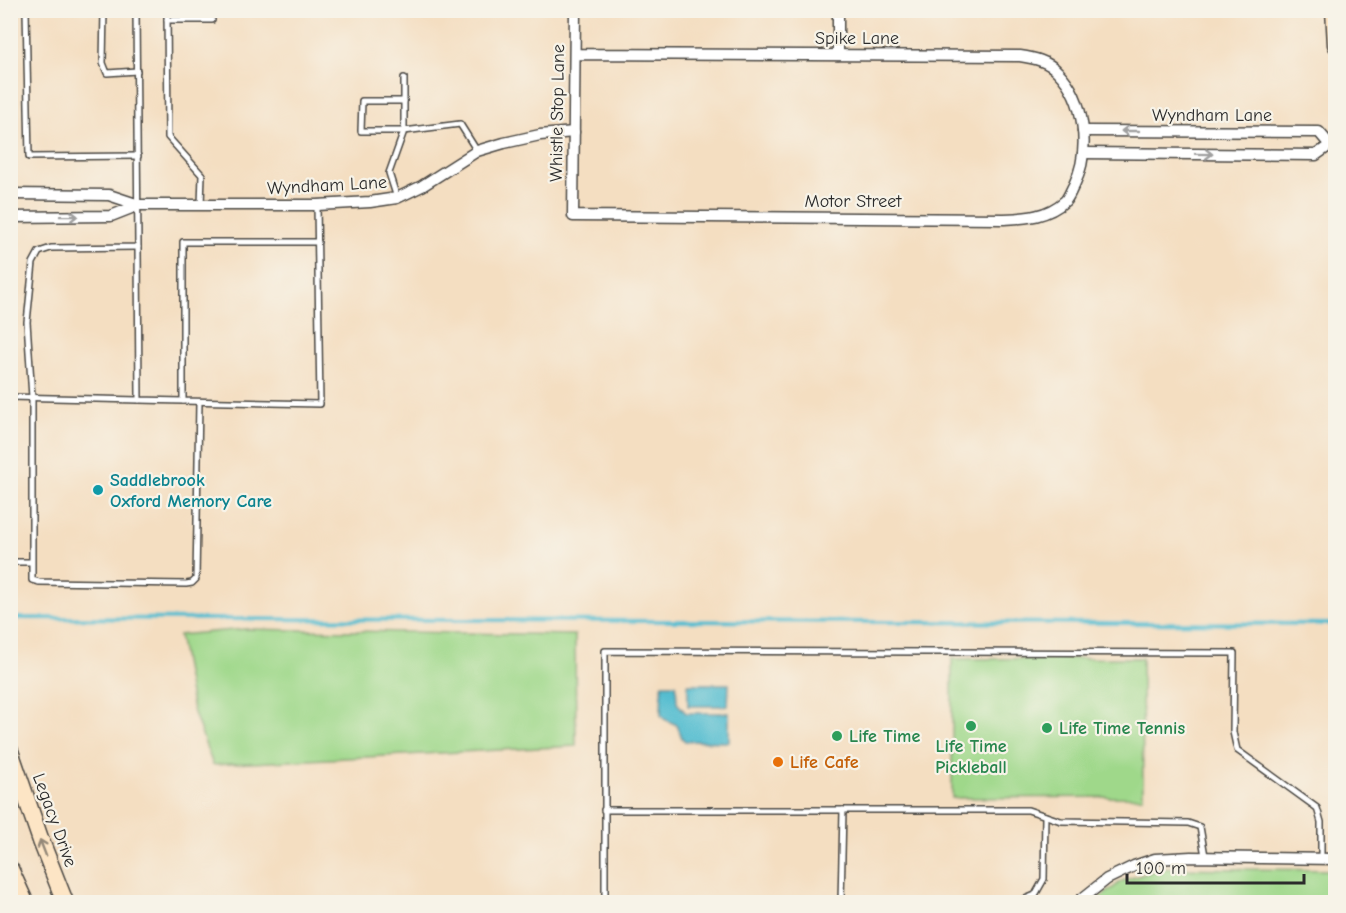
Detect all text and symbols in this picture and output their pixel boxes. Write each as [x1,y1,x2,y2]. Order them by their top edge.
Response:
street label: Spike Lane [815,28,899,49]
street label: Whistle Stop Lane [546,44,569,182]
street label: Wyndham Lane [1152,105,1272,126]
one-way arrow [1121,125,1141,137]
one-way arrow [1194,148,1214,160]
street label: Wyndham Lane [267,172,387,199]
street label: Motor Street [805,191,902,212]
one-way arrow [58,210,78,222]
place label: Saddlebrook Oxford Memory Care [110,470,272,512]
marker: Saddlebrook Oxford Memory Care [91,483,105,497]
place label: Life Time Tennis [1059,718,1185,739]
marker: Life Time Pickleball [964,719,978,733]
marker: Life Time Tennis [1040,721,1054,735]
place label: Life Time [849,726,920,747]
marker: Life Time [830,729,844,743]
place label: Life Time Pickleball [935,736,1007,778]
place label: Life Cafe [790,752,859,773]
marker: Life Cafe [771,755,785,769]
street label: Legacy Drive [28,771,81,870]
one-way arrow [37,839,48,858]
scale bar [1127,847,1304,885]
text: 100 m [1136,858,1186,879]

